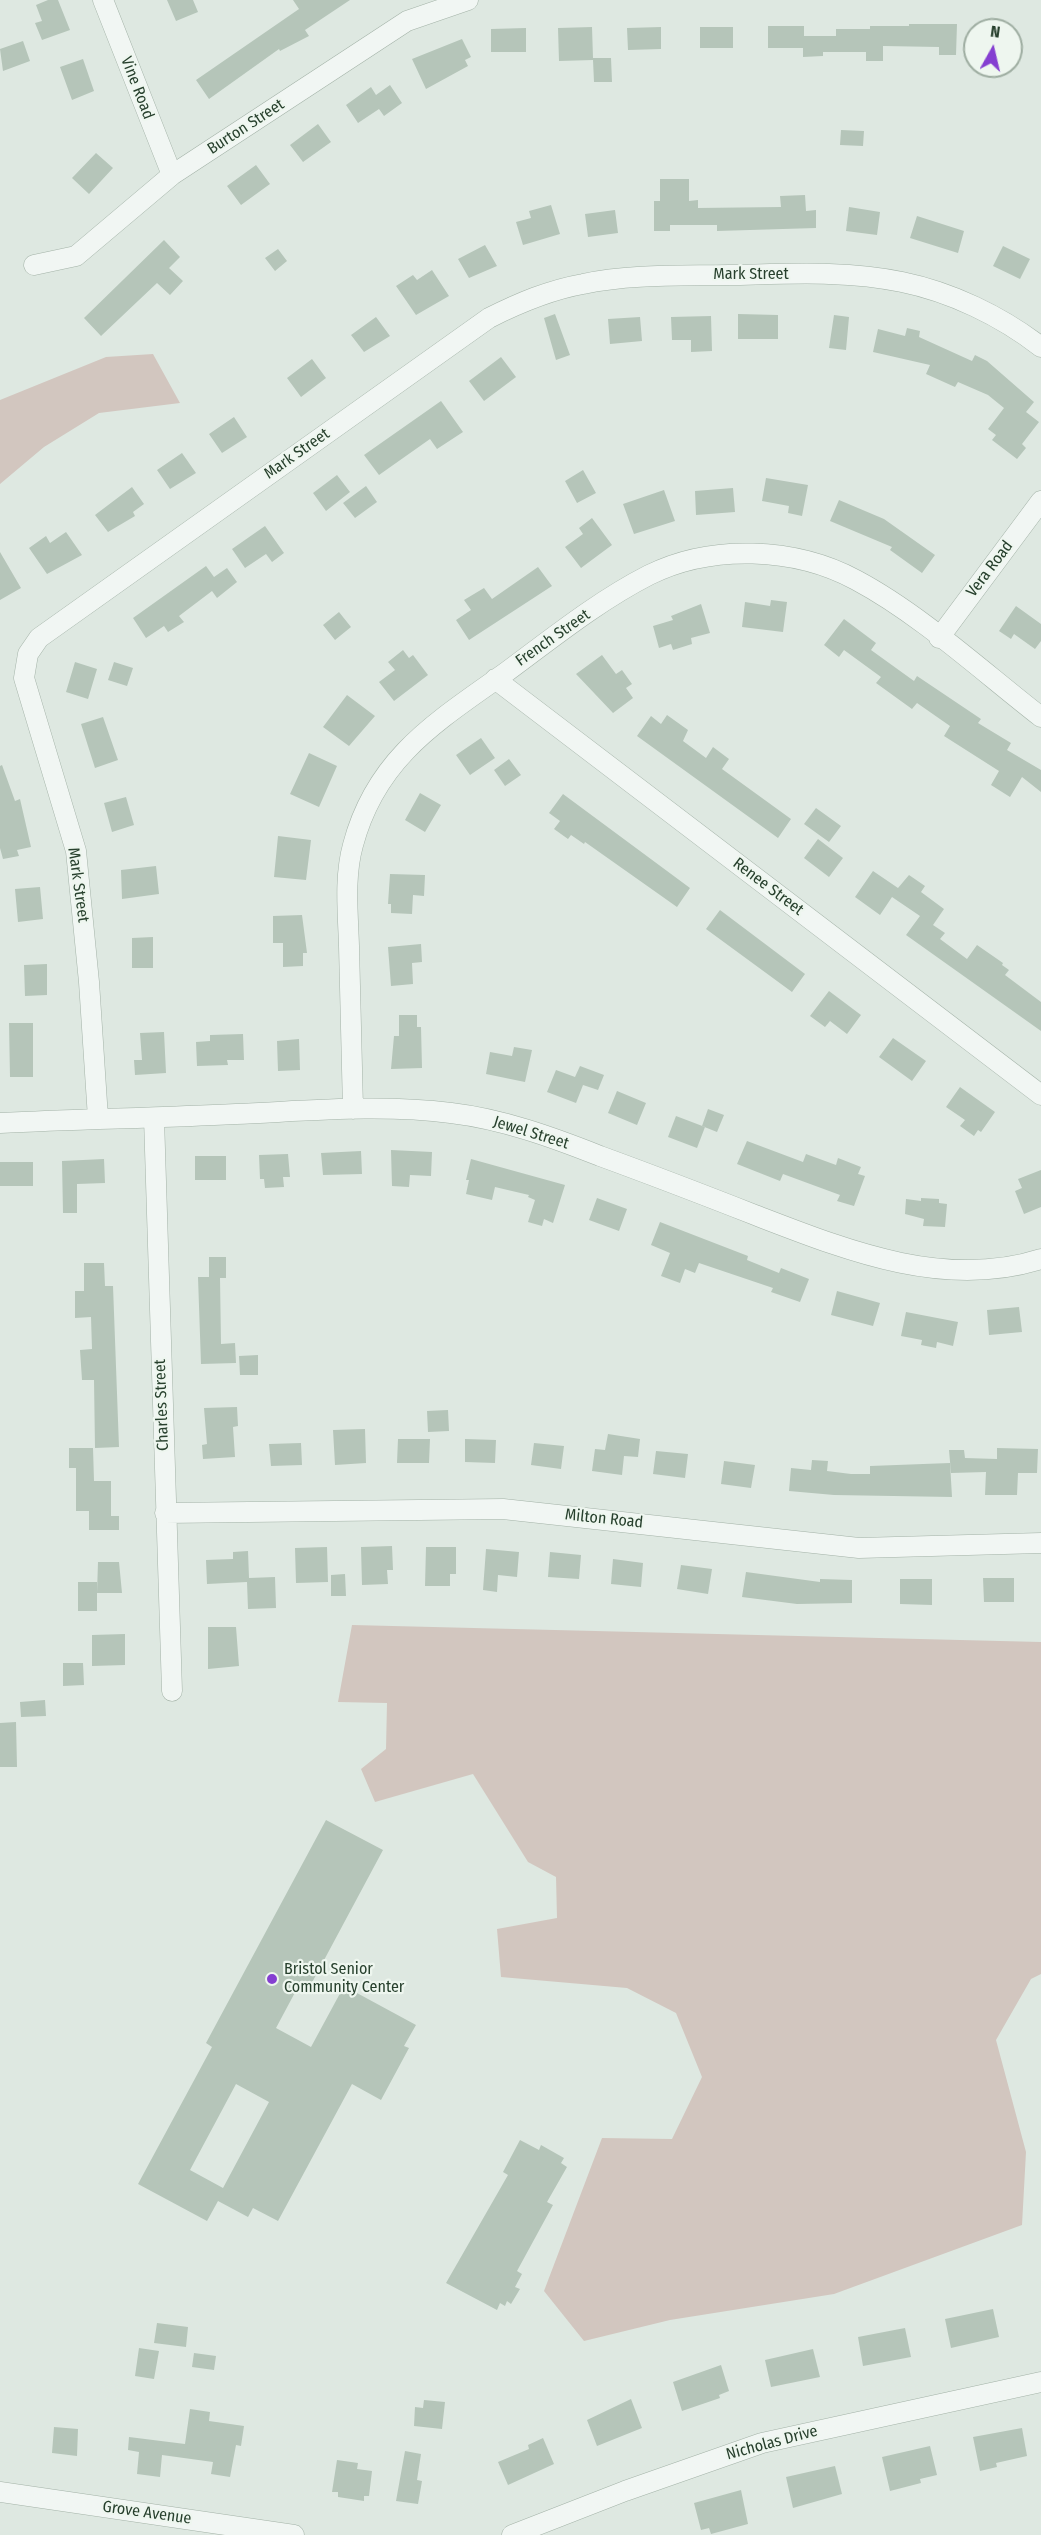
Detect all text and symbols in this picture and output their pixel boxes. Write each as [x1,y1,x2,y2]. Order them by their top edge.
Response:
north arrow [963,18,1023,78]
text: N [989,22,1001,42]
street label: Vine Road [116,54,158,122]
street label: Burton Street [204,95,288,159]
street label: Mark Street [713,265,789,285]
street label: Mark Street [261,425,333,483]
street label: Vera Road [963,537,1017,601]
street label: French Street [512,605,594,671]
street label: Mark Street [63,846,93,924]
street label: Renee Street [729,854,807,920]
street label: Jewel Street [491,1112,571,1154]
street label: Charles Street [151,1359,173,1451]
street label: Milton Road [564,1505,644,1533]
place label: Bristol Senior Community Center [284,1960,404,1998]
marker: Bristol Senior Community Center [265,1972,279,1986]
street label: Nicholas Drive [724,2422,820,2464]
street label: Grove Avenue [101,2497,193,2529]

